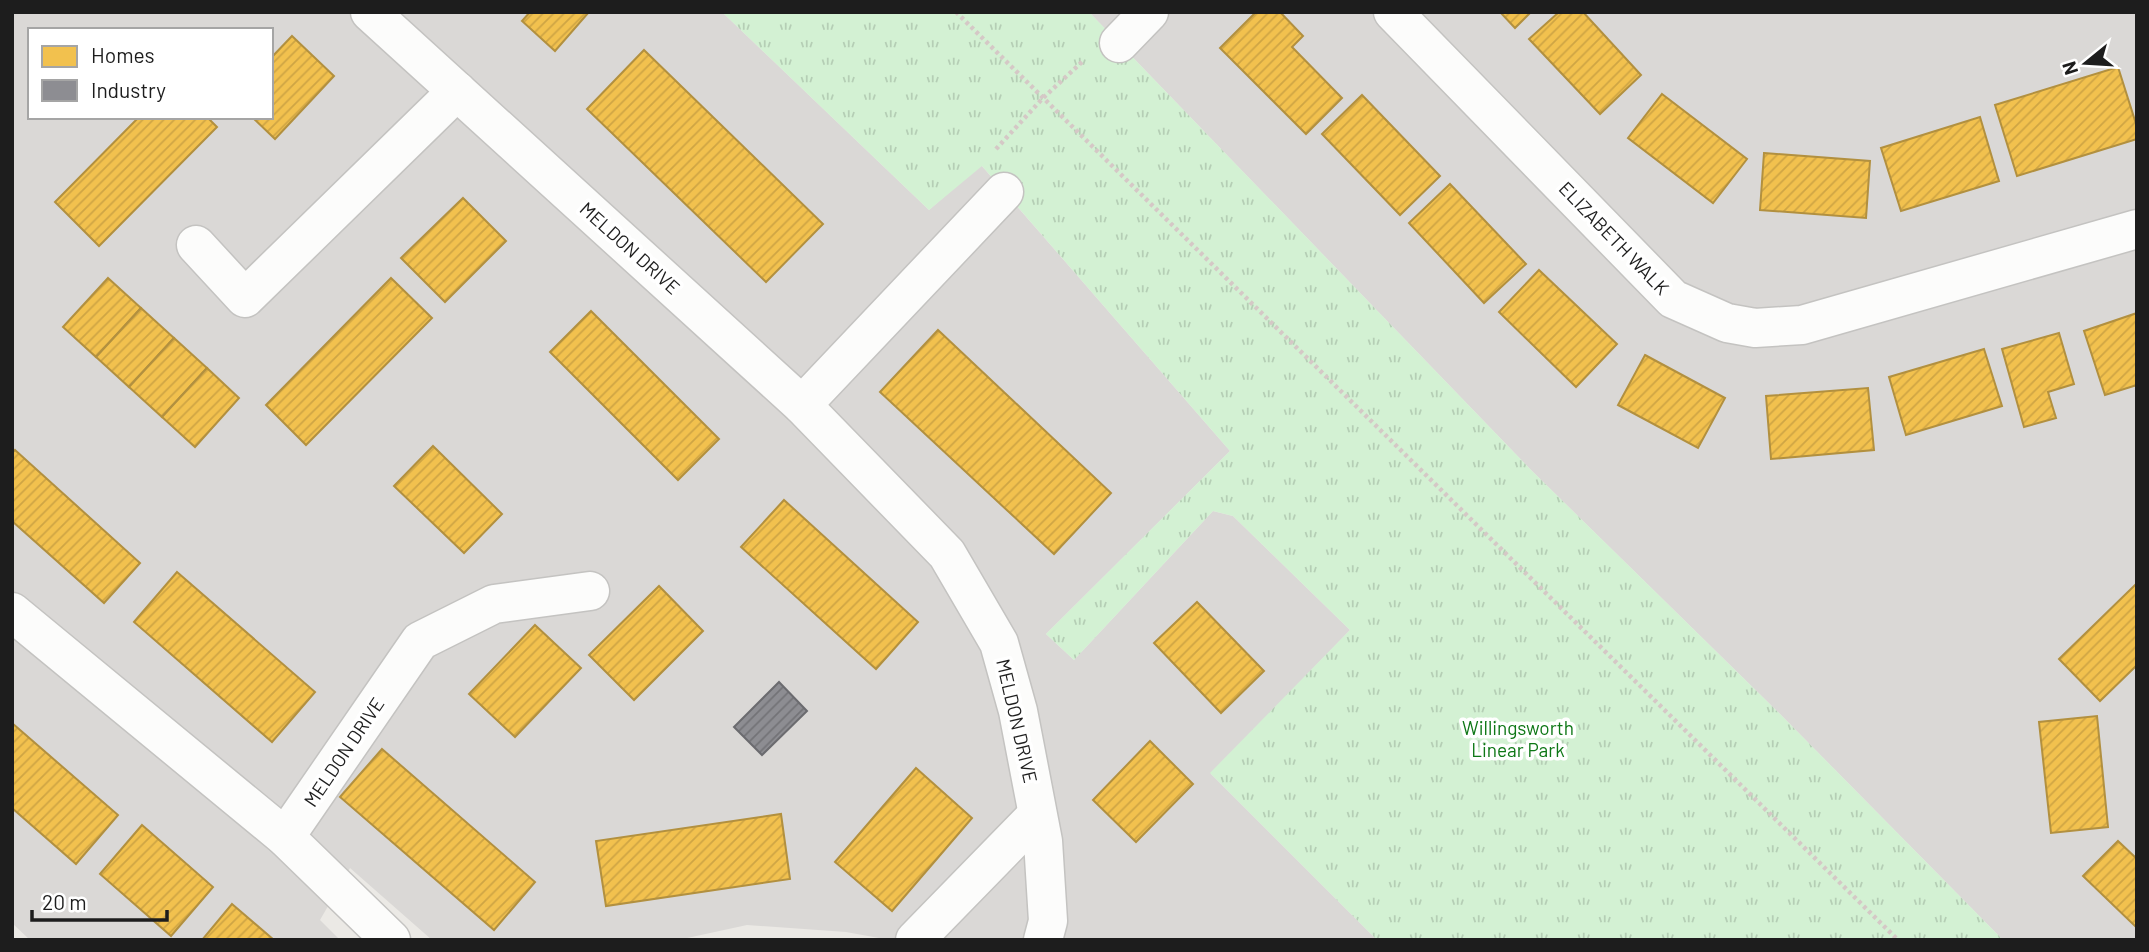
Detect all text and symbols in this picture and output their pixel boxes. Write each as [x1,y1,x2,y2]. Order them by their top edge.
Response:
legend [28,28,273,119]
north arrow [2051,28,2121,98]
text: Homes [91,42,155,67]
text: N [2056,59,2082,78]
text: Industry [91,77,166,102]
street label: ELIZABETH WALK [1555,176,1674,299]
street label: MELDON DRIVE [576,197,685,299]
street label: MELDON DRIVE [992,657,1043,785]
street label: MELDON DRIVE [299,693,389,811]
park label: Willingsworth Linear Park [1462,716,1574,761]
scale bar [32,878,166,922]
text: 20 m [42,889,87,914]

